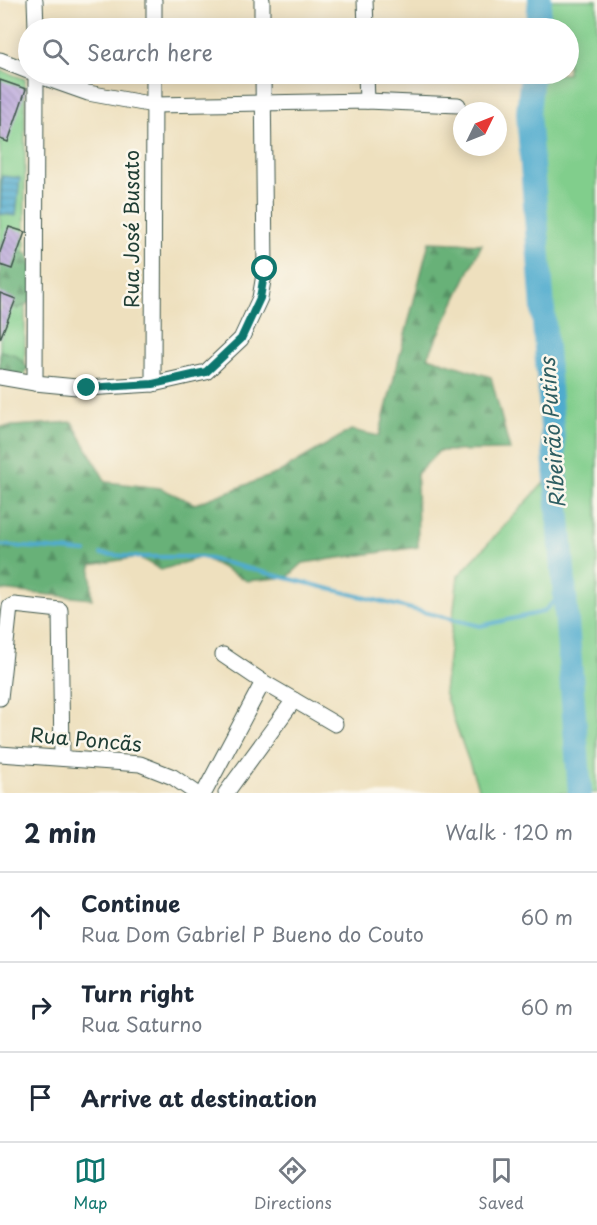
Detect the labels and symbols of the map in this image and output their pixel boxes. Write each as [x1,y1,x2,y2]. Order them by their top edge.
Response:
north arrow [453,102,507,156]
street label: Rua José Busato [116,150,146,308]
route start [251,255,277,281]
water label: Ribeirão Putins [530,355,572,509]
route end [73,374,99,400]
street label: Rua Poncãs [29,719,143,759]

